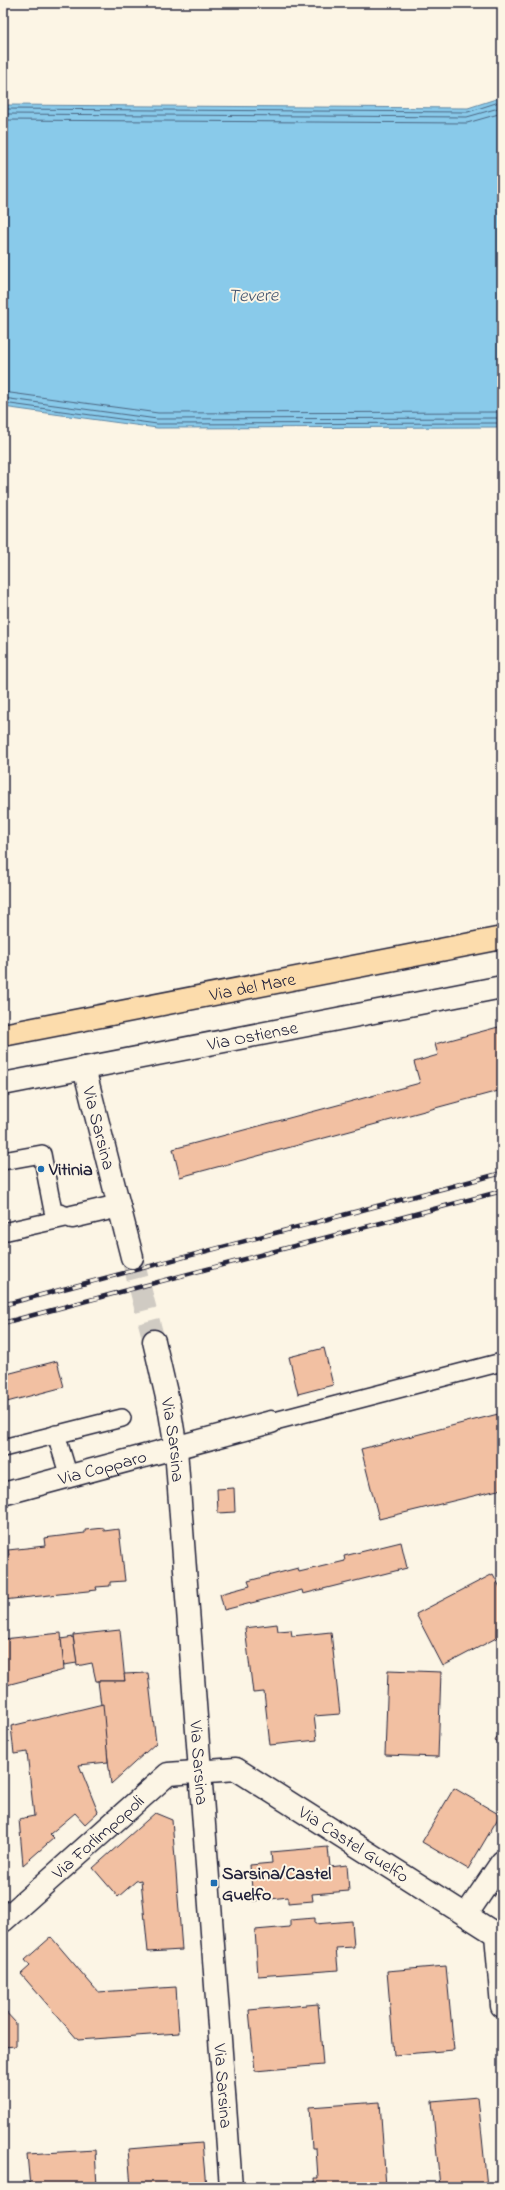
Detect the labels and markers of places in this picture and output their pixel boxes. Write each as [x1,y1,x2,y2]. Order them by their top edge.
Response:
place label: Vitinia [48,1158,93,1184]
marker: Vitinia [36,1164,46,1174]
place label: Sarsina/Castel Guelfo [222,1862,331,1909]
marker: Sarsina/Castel Guelfo [209,1878,219,1888]

